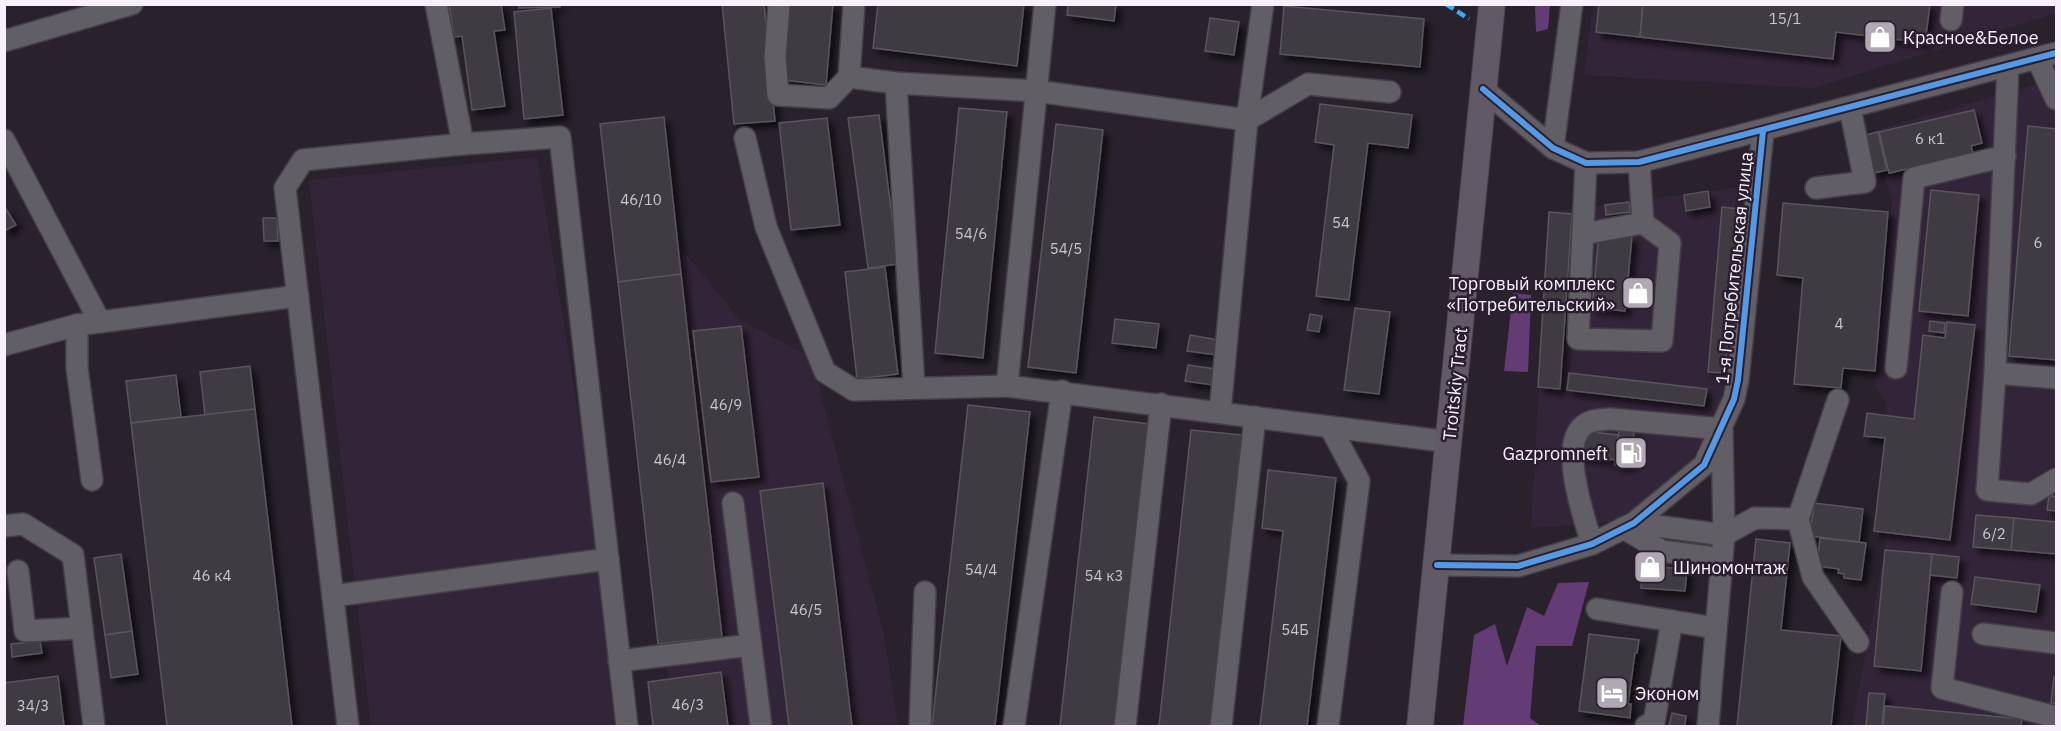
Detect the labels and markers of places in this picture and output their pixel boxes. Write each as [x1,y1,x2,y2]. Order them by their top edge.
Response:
shop icon: Красное&Белое [1862,19,1898,55]
place label: Красное&Белое [1903,26,2039,49]
place label: Торговый комплекс «Потребительский» [1447,272,1615,316]
shop icon: Торговый комплекс «Потребительский» [1620,275,1656,311]
fuel station icon: Gazpromneft [1613,435,1649,471]
place label: Gazpromneft [1503,442,1608,465]
shop icon: Шиномонтаж [1632,549,1668,585]
place label: Шиномонтаж [1673,556,1787,579]
hotel icon: Эконом [1594,675,1630,711]
place label: Эконом [1635,682,1699,705]

